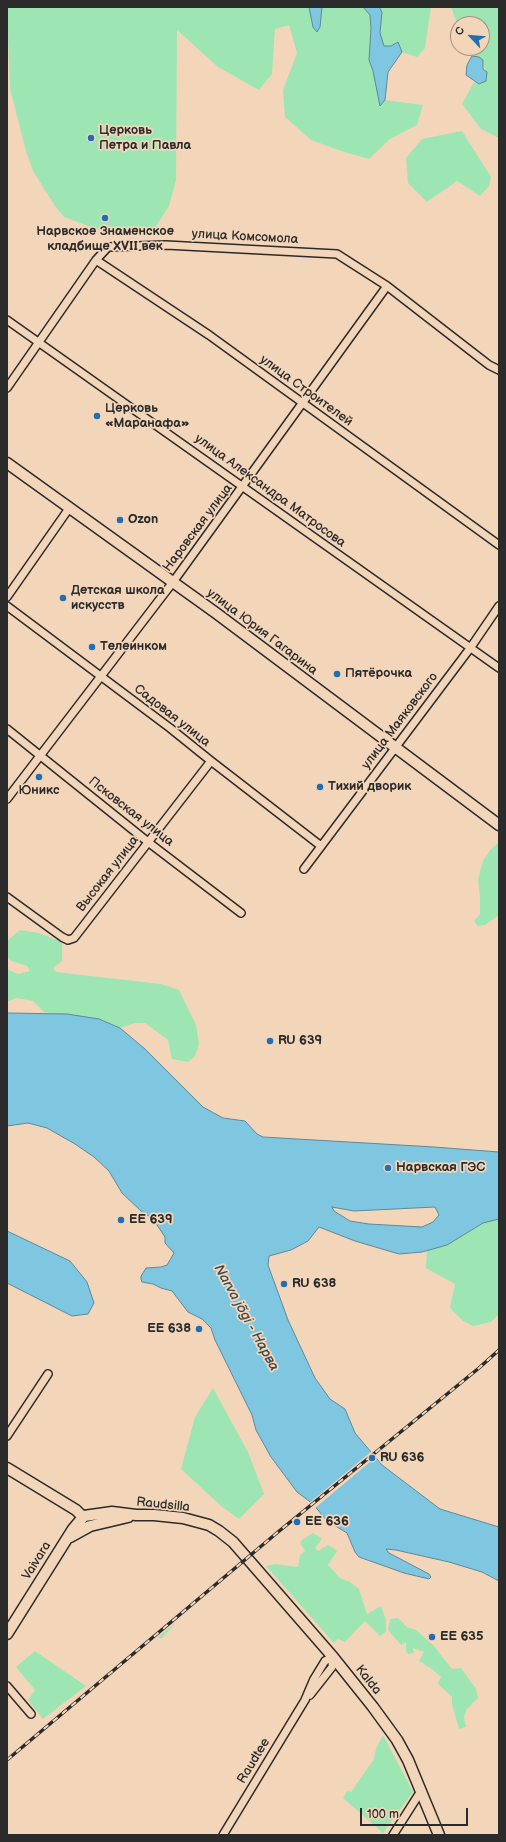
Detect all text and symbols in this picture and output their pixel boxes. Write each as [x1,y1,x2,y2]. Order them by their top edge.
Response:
north arrow [450,16,490,56]
text: С [452,25,467,37]
place label: Церковь Петра и Павла [99,123,191,154]
marker: Церковь Петра и Павла [86,133,96,143]
marker: Нарвское Знаменское кладбище XVII век [100,213,110,223]
place label: Нарвское Знаменское кладбище XVII век [36,224,174,255]
street label: улица Комсомола [191,226,299,248]
street label: улица Строителей [257,352,355,430]
place label: Церковь «Маранафа» [105,401,189,432]
marker: Церковь «Маранафа» [92,411,102,421]
street label: улица Александра Матросова [191,431,349,551]
street label: Наровская улица [160,481,236,575]
place label: Ozon [128,512,158,528]
marker: Ozon [115,515,125,525]
place label: Детская школа искусств [71,583,164,614]
street label: улица Юрия Гагарина [204,585,320,679]
marker: Детская школа искусств [58,593,68,603]
place label: Телеинком [100,639,167,655]
marker: Телеинком [87,642,97,652]
place label: Пятёрочка [345,666,412,682]
marker: Пятёрочка [332,669,342,679]
street label: улица Маяковского [359,670,441,772]
street label: Садовая улица [131,681,213,751]
marker: Юникс [34,772,44,782]
street label: Псковская улица [85,774,177,850]
place label: Тихий дворик [328,779,411,795]
marker: Тихий дворик [315,782,325,792]
place label: Юникс [19,783,59,799]
street label: Высокая улица [74,833,142,915]
place label: RU 639 [278,1033,322,1049]
marker: RU 639 [265,1036,275,1046]
place label: Нарвская ГЭС [396,1160,485,1176]
marker: Нарвская ГЭС [383,1163,393,1173]
place label: EE 639 [129,1212,172,1228]
marker: EE 639 [116,1215,126,1225]
water label: Narva jõgi - Нарва [210,1262,282,1374]
place label: RU 638 [292,1276,336,1292]
marker: RU 638 [279,1279,289,1289]
place label: EE 638 [147,1321,191,1337]
marker: EE 638 [194,1324,204,1334]
place label: RU 636 [380,1450,424,1466]
marker: RU 636 [367,1453,377,1463]
street label: Raudsilla [135,1494,191,1516]
place label: EE 636 [305,1514,349,1530]
marker: EE 636 [292,1517,302,1527]
street label: Vaivara [19,1539,55,1583]
place label: EE 635 [440,1629,483,1645]
marker: EE 635 [427,1632,437,1642]
street label: Kalda [352,1662,384,1698]
street label: Raudtee [234,1735,274,1787]
scale bar [362,1800,470,1826]
text: 100 m [367,1807,399,1822]

